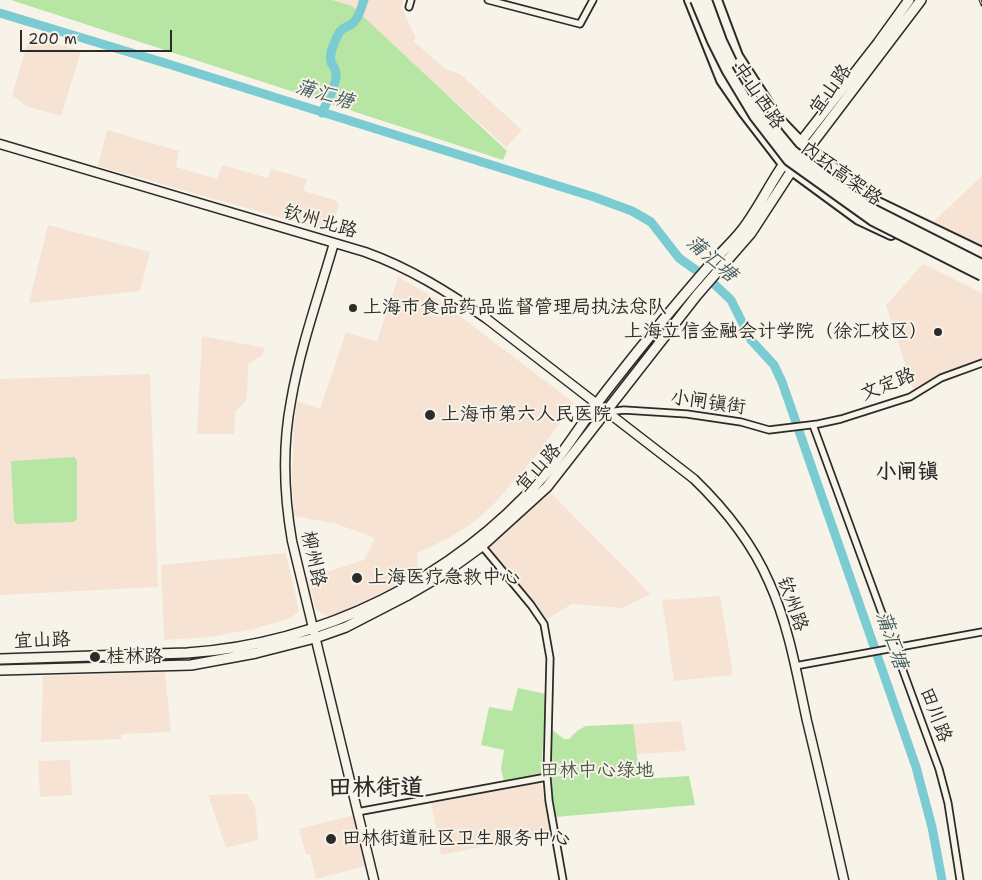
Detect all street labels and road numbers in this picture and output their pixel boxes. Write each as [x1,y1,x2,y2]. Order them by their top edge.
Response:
street label: 中山西路 [727,58,789,134]
street label: 宜山路 [805,60,857,120]
street label: 内环高架路 [796,137,886,211]
street label: 钦州北路 [280,201,360,243]
street label: 文定路 [857,364,919,406]
street label: 小闸镇街 [669,386,747,420]
street label: 宜山路 [511,439,567,497]
street label: 柳州路 [296,529,330,589]
street label: 钦州路 [772,573,812,635]
street label: 宜山路 [13,629,71,653]
street label: 田川路 [914,684,956,746]

